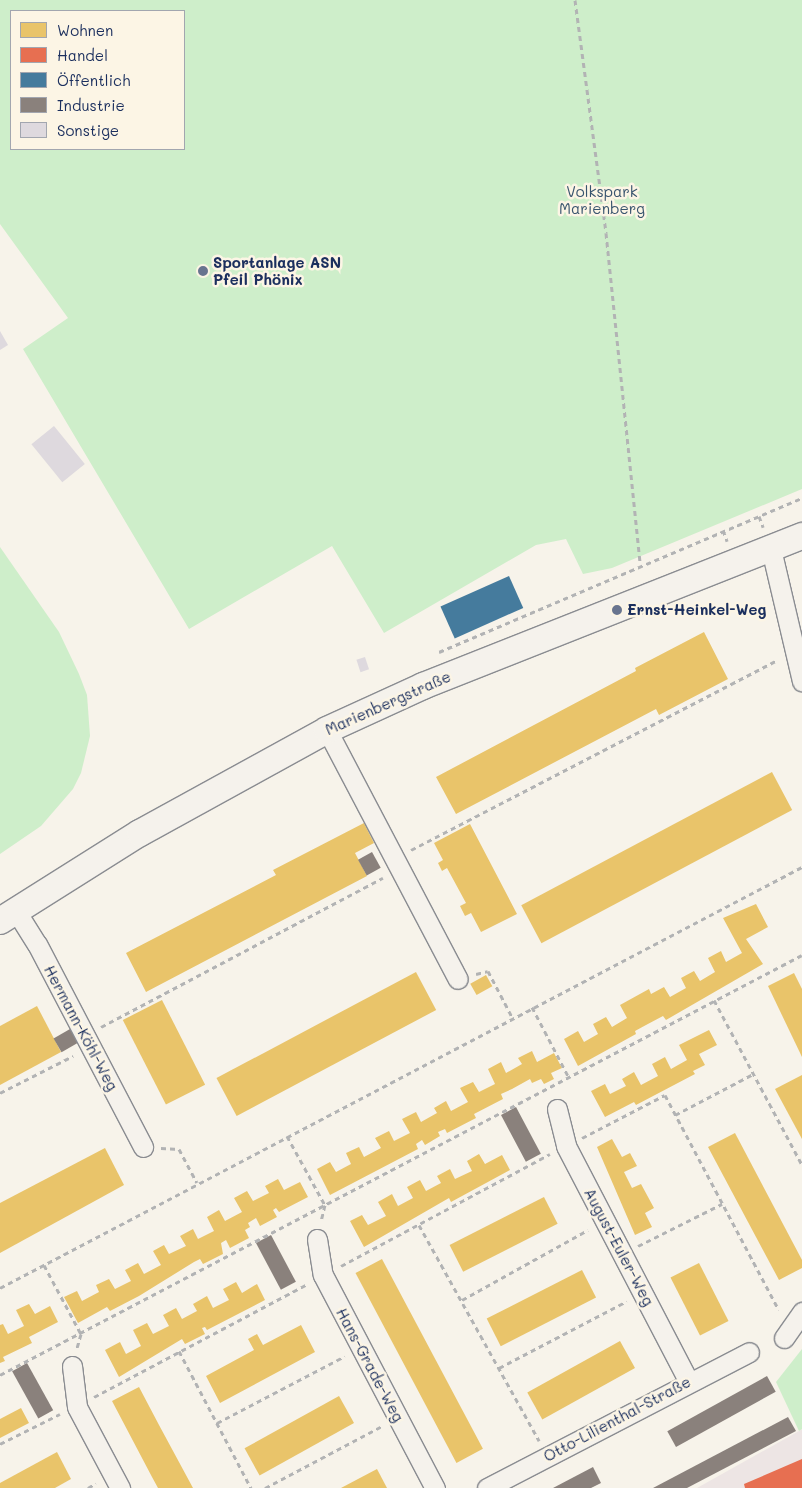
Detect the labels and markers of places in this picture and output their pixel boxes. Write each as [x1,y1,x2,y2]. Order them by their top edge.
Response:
place label: Sportanlage ASN Pfeil Phönix [213,253,341,288]
marker: Sportanlage ASN Pfeil Phönix [197,265,209,277]
place label: Ernst-Heinkel-Weg [627,601,766,619]
marker: Ernst-Heinkel-Weg [611,604,623,616]

